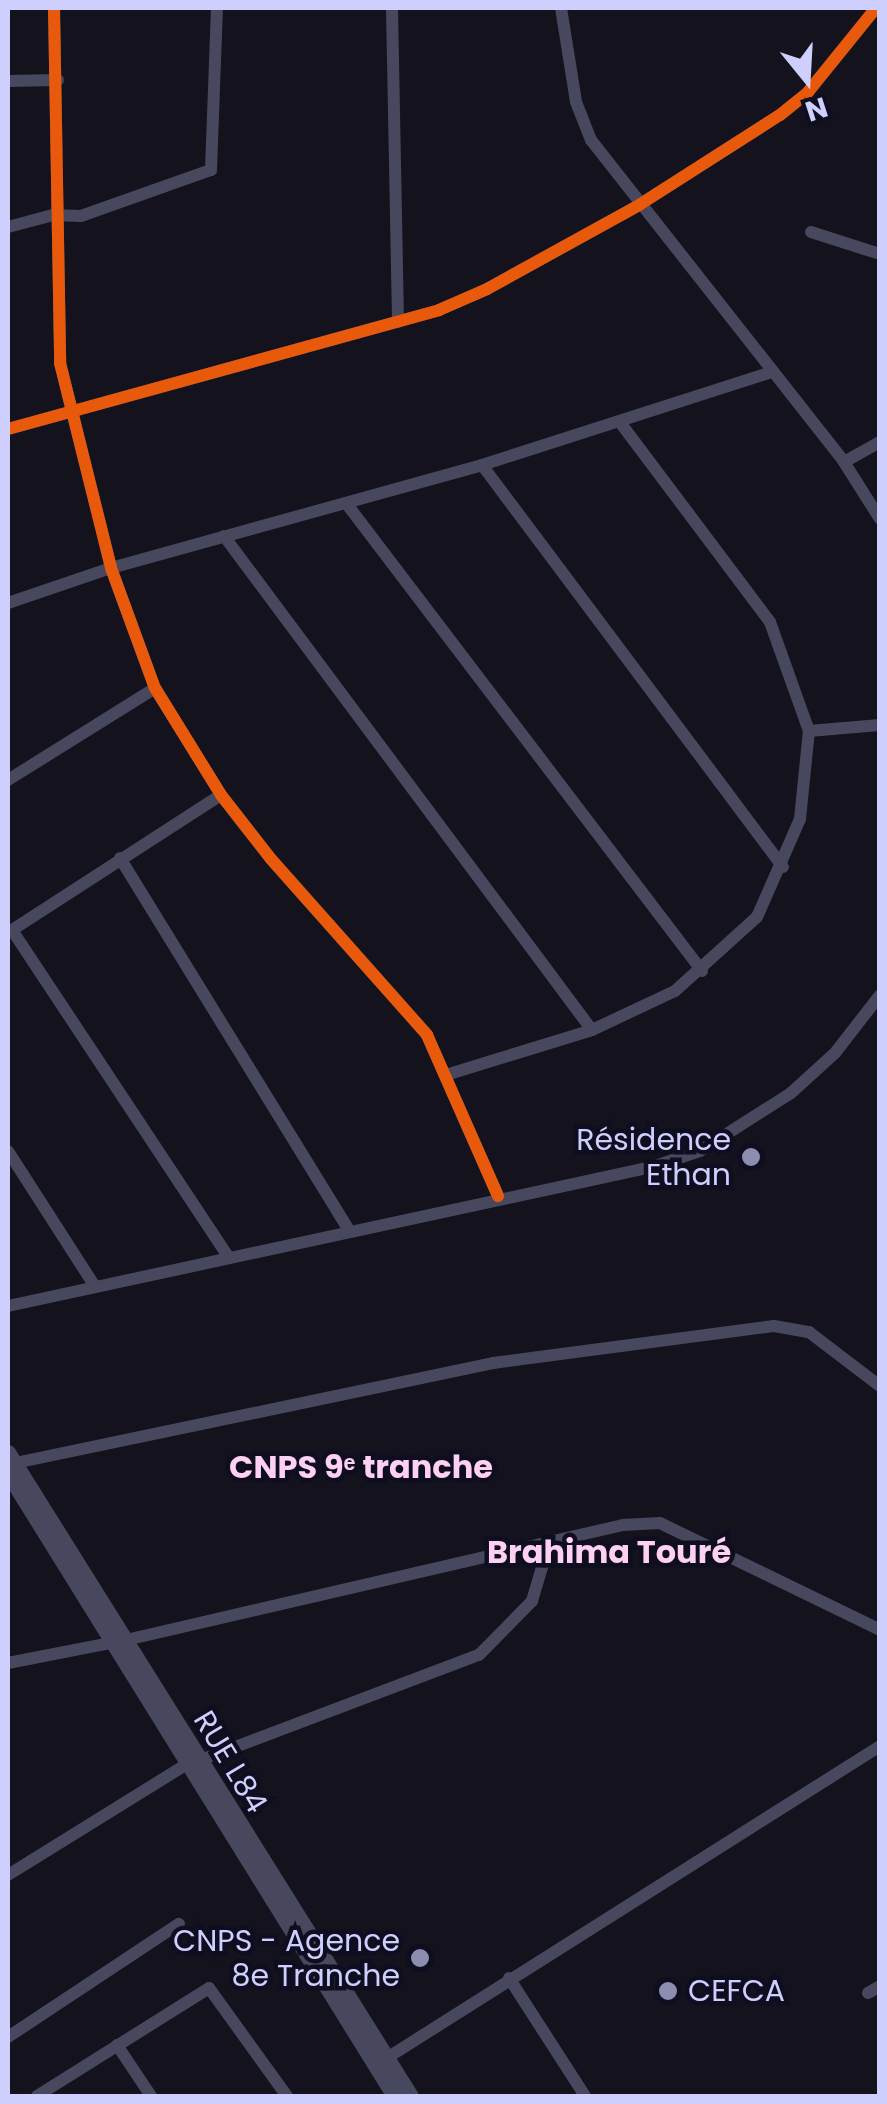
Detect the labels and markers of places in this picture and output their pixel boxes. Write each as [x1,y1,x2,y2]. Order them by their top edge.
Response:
place label: Résidence Ethan [576,1122,731,1192]
marker: Résidence Ethan [740,1146,762,1168]
place label: CNPS - Agence 8e Tranche [173,1923,400,1994]
marker: CNPS - Agence 8e Tranche [409,1947,431,1969]
place label: CEFCA [688,1973,785,2009]
marker: CEFCA [657,1980,679,2002]

